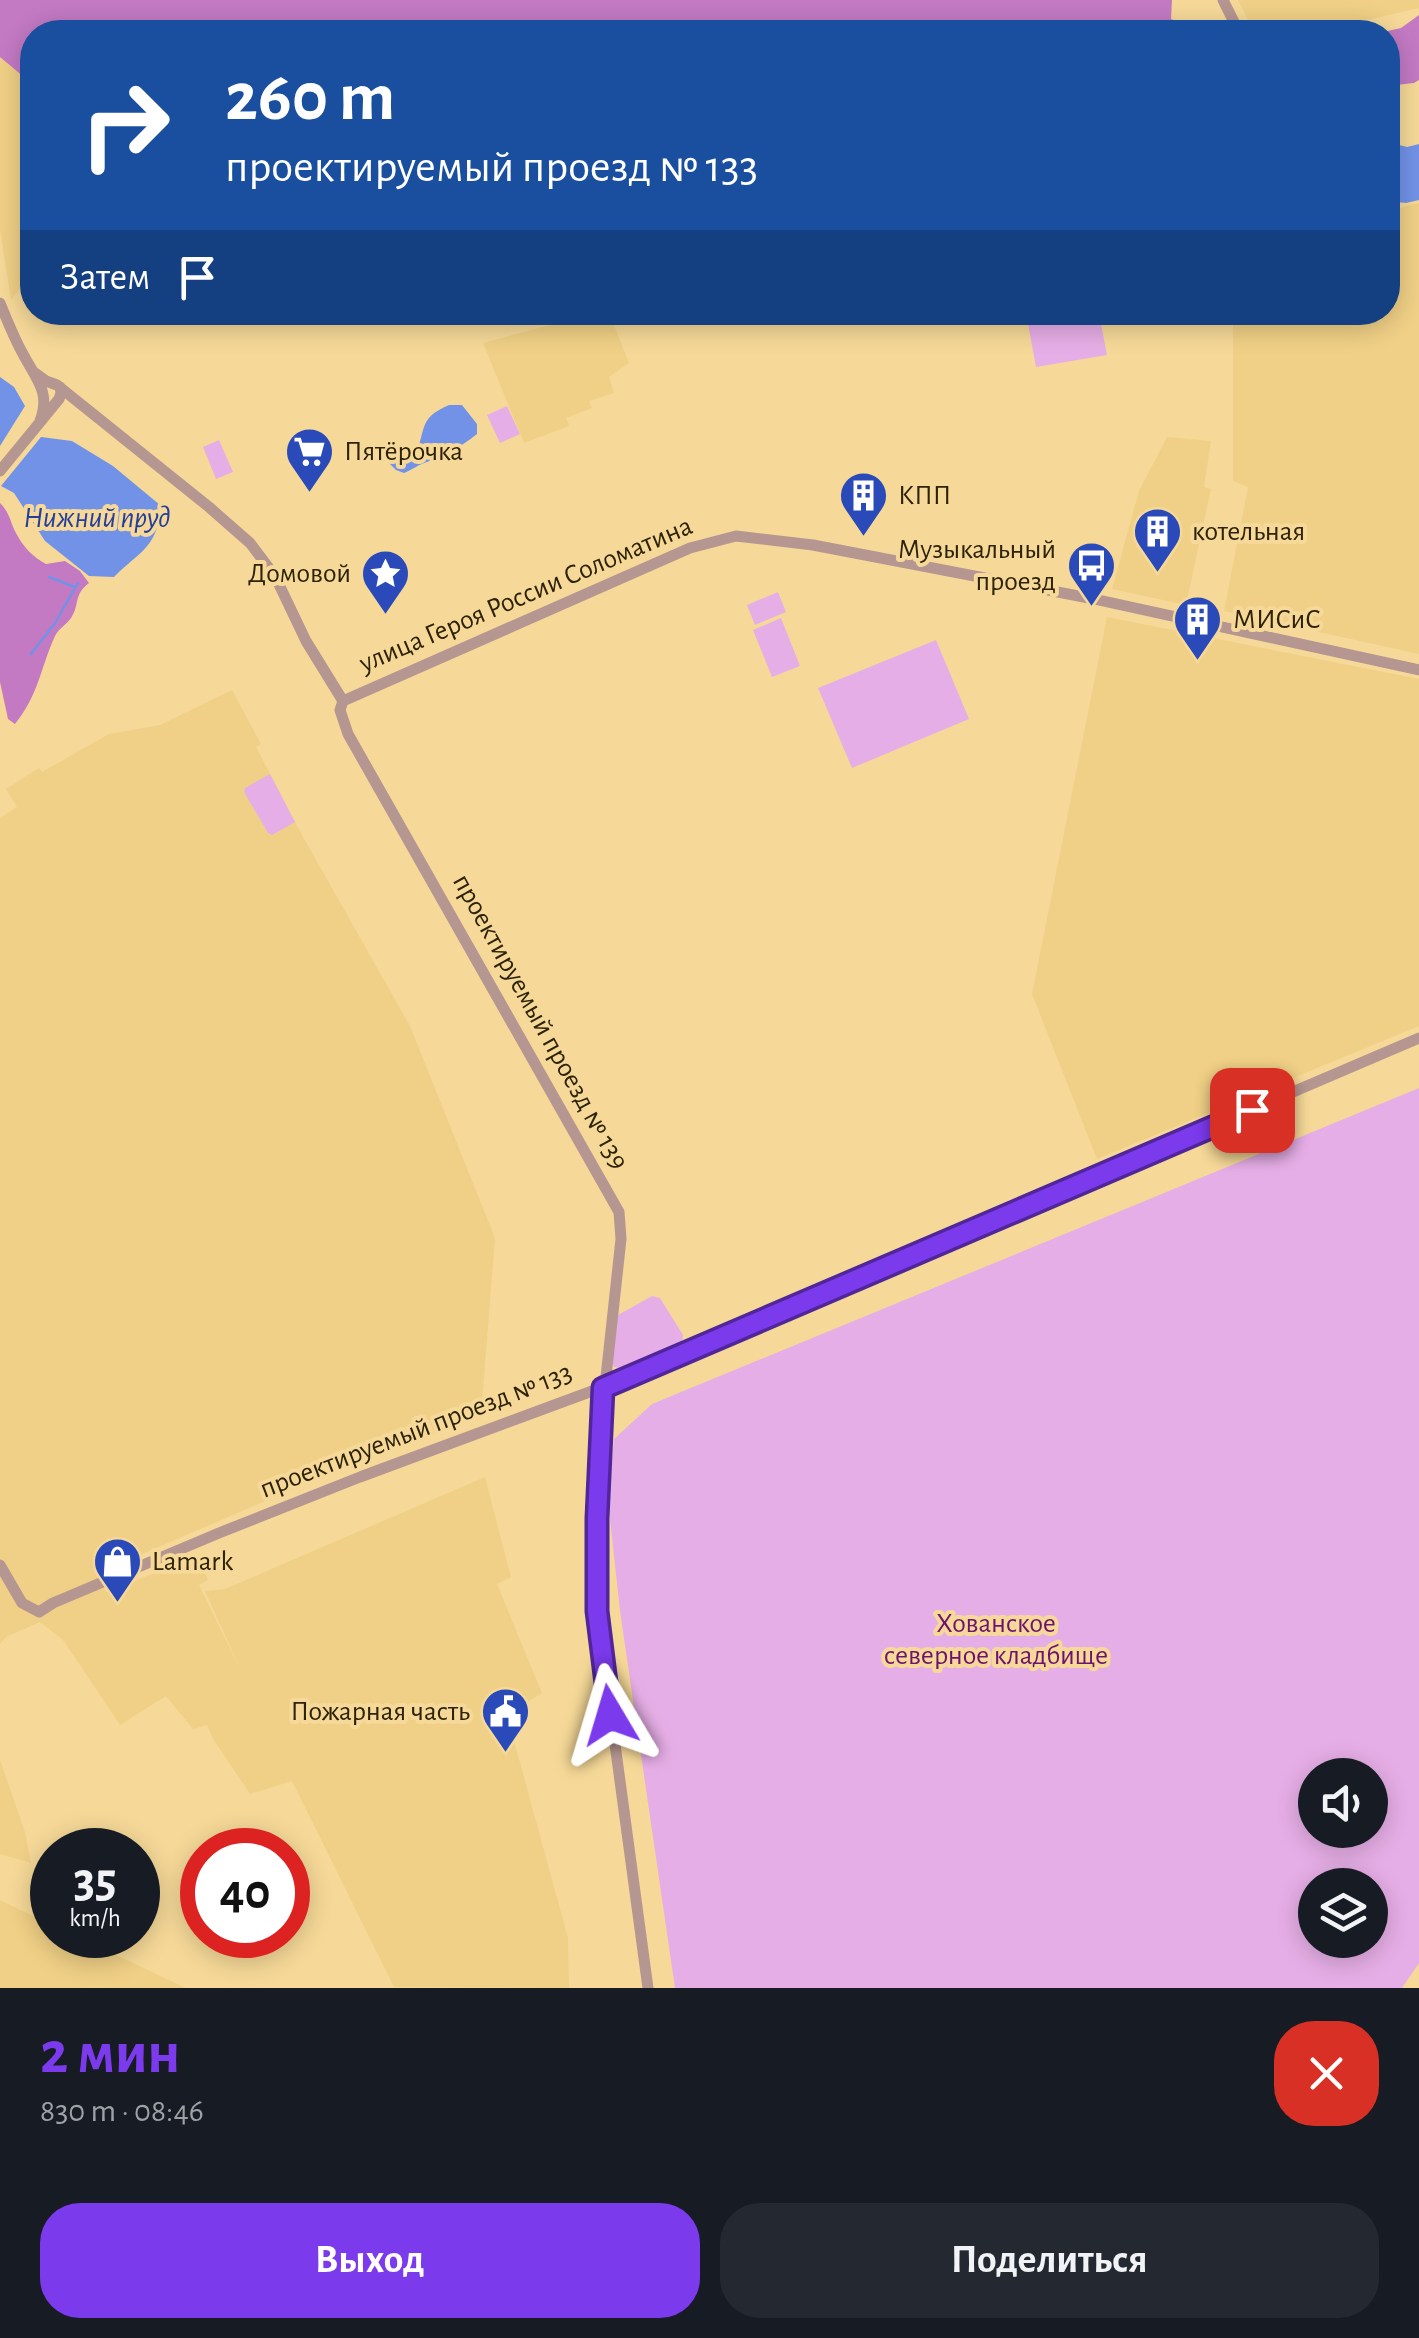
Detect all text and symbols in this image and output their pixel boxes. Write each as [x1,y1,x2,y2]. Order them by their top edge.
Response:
icon: right [60,60,190,190]
text: 260 m [225,63,395,133]
text: проектируемый проезд № 133 [225,145,758,190]
icon: arrive [170,250,225,305]
text: Затем [60,259,150,297]
supermarket icon: Пятёрочка [283,426,335,494]
place label: Пятёрочка [344,438,463,466]
building icon: КПП [837,470,889,538]
place label: КПП [898,482,951,510]
water label: Нижний пруд [23,503,171,533]
building icon: котельная [1131,506,1183,574]
street label: улица Героя России Соломатина [354,512,697,678]
place label: котельная [1192,518,1305,546]
place label: Музыкальный проезд [898,536,1056,596]
bus stop icon: Музыкальный проезд [1065,540,1117,608]
place icon: Домовой [360,548,412,616]
place label: Домовой [248,560,351,588]
building icon: МИСиС [1172,594,1224,662]
place label: МИСиС [1233,606,1321,634]
street label: проектируемый проезд № 139 [447,869,633,1175]
pin [1210,1068,1295,1153]
icon: arrive [1225,1083,1280,1138]
street label: проектируемый проезд № 133 [256,1359,576,1503]
shop icon: Lamark [91,1536,143,1604]
place label: Lamark [152,1548,233,1576]
park label: Хованское северное кладбище [884,1610,1108,1670]
position arrow [558,1663,662,1767]
public building icon: Пожарная часть [479,1686,531,1754]
place label: Пожарная часть [290,1698,470,1726]
map controls [1298,1758,1388,1958]
button: sound [1298,1758,1388,1848]
speed limit sign: 40 [180,1828,310,1958]
text: 35 [73,1856,117,1906]
button: layers [1298,1868,1388,1958]
text: km/h [69,1906,121,1931]
button: close [1274,2021,1379,2126]
text: 2 мин [40,2024,180,2084]
text: 830 m · 08:46 [40,2095,204,2127]
button: Выход [40,2203,700,2318]
button: Поделиться [720,2203,1379,2318]

